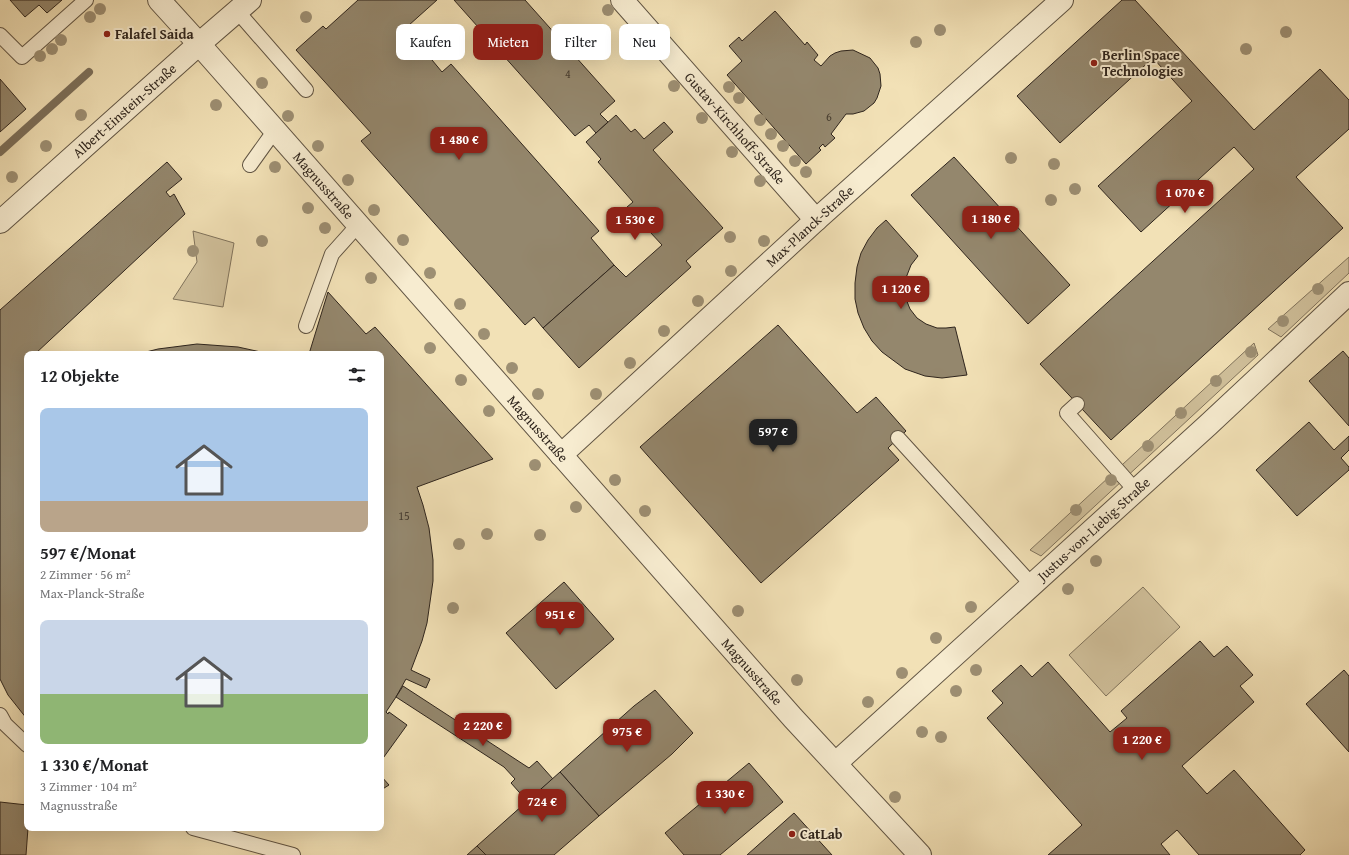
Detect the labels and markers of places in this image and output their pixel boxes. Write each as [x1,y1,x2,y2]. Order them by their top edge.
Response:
place label: Falafel Saida [115,24,194,44]
marker: Falafel Saida [102,29,112,39]
place label: Berlin Space Technologies [1102,45,1183,81]
marker: Berlin Space Technologies [1089,58,1099,68]
pin: 1 480 € [422,127,496,161]
pin: 1 070 € [1148,180,1222,214]
pin: 1 180 € [954,206,1028,240]
pin: 1 530 € [598,207,672,241]
pin: 1 120 € [864,276,938,310]
pin: 597 € [745,419,801,453]
pin: 951 € [532,602,588,636]
pin: 2 220 € [446,713,520,747]
pin: 975 € [599,719,655,753]
pin: 1 220 € [1105,727,1179,761]
pin: 1 330 € [688,781,762,815]
pin: 724 € [514,789,570,823]
place label: CatLab [800,824,843,844]
marker: CatLab [787,829,797,839]

